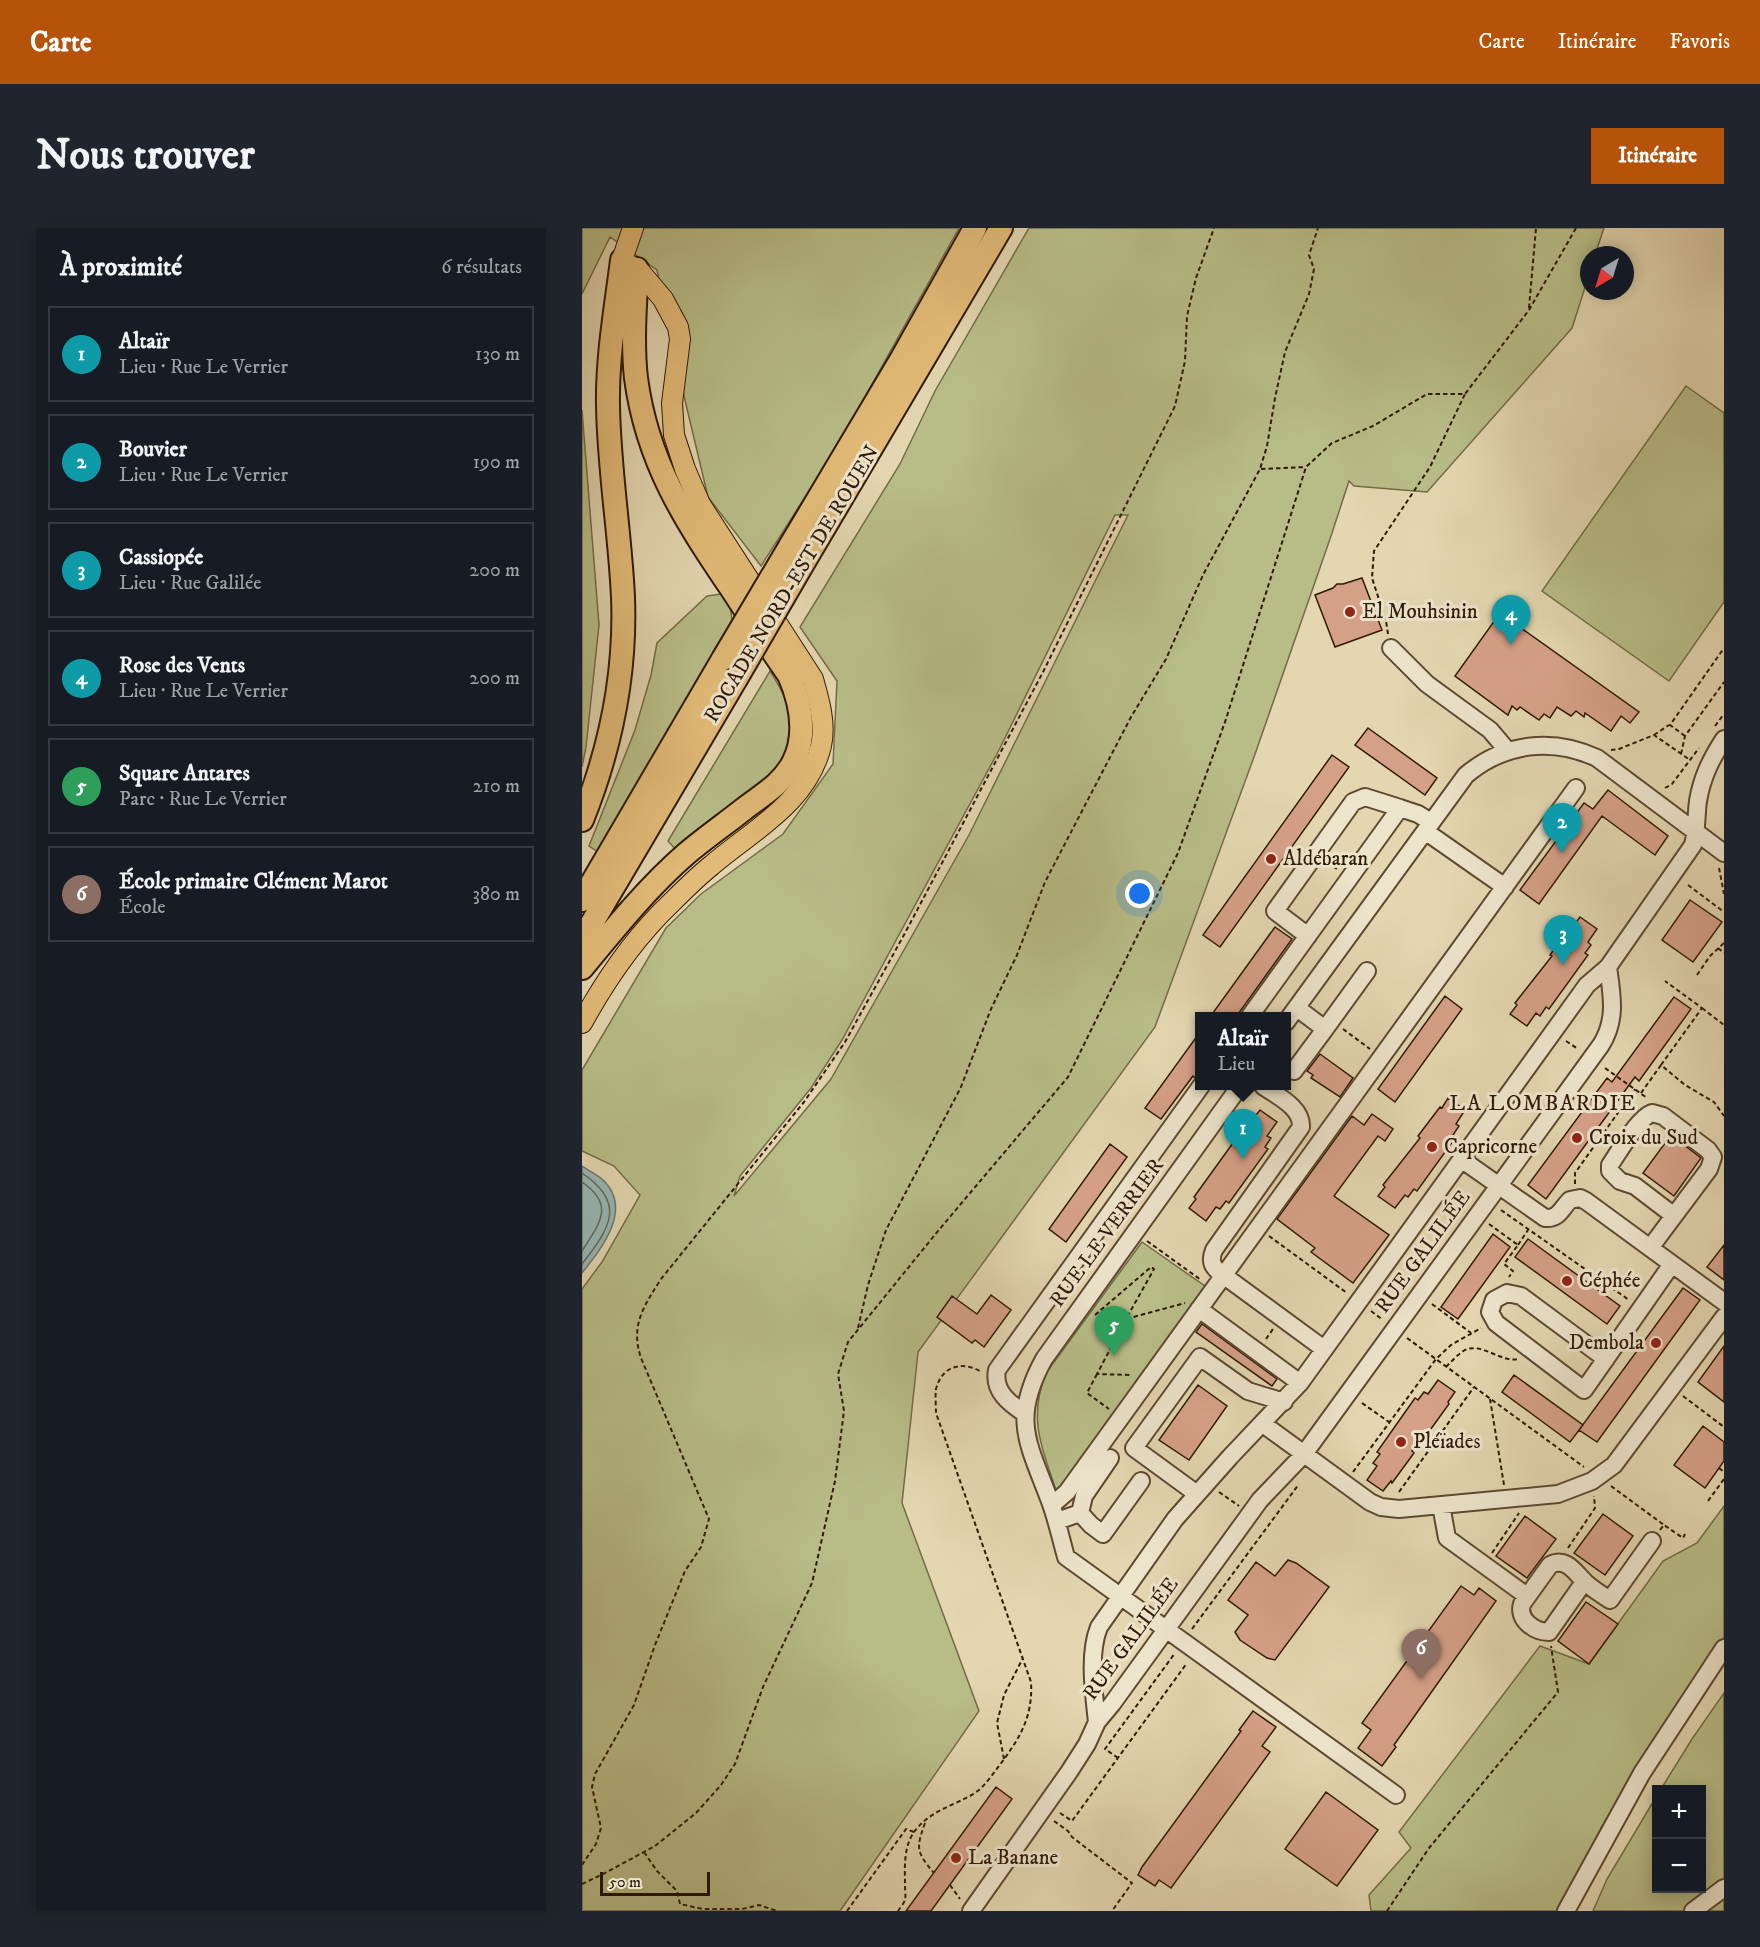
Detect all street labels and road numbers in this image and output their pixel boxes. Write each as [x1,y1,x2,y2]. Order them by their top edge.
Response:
street label: ROCADE NORD-EST DE ROUEN [699,441,885,727]
street label: RUE LE VERRIER [1044,1154,1170,1312]
street label: RUE GALILÉE [1369,1185,1476,1319]
street label: RUE GALILÉE [1077,1572,1184,1706]

